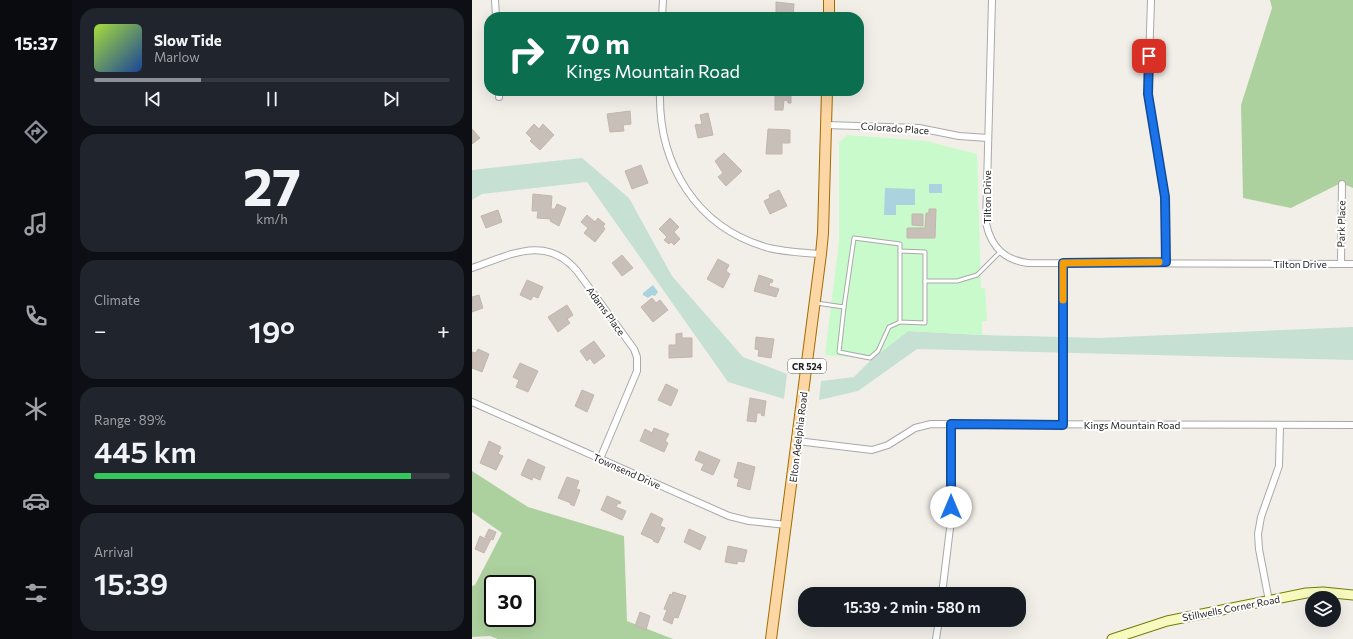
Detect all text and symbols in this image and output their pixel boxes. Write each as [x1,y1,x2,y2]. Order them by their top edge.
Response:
text: 70 m [566,26,630,60]
icon: right [500,28,552,80]
text: Slow Tide [154,31,222,49]
text: 15:37 [14,32,58,54]
pin [1132,39,1166,73]
icon: arrive [1138,45,1160,67]
text: Marlow [154,49,200,65]
text: Kings Mountain Road [566,60,740,82]
icon: previous [142,88,164,110]
icon: pause [261,88,283,110]
icon: next [380,88,402,110]
icon: directions [22,118,50,146]
street label: Colorado Place [860,120,930,136]
text: 27 [243,153,301,217]
street label: Tilton Drive [981,170,993,224]
street label: Park Place [1335,200,1347,248]
icon: music [22,210,50,238]
text: km/h [256,211,288,227]
street label: Tilton Drive [1273,258,1327,270]
street label: Adams Place [584,284,628,338]
text: Climate [94,292,140,308]
icon: phone [22,302,50,330]
text: 19° [249,312,295,349]
text: − [94,317,107,344]
text: + [437,317,450,344]
road number: CR 524 [788,359,826,373]
street label: Elton Adelphia Road [786,391,810,483]
icon: climate [22,395,50,423]
text: Range · 89% [94,412,166,428]
street label: Kings Mountain Road [1084,419,1181,431]
text: 445 km [94,432,197,469]
street label: Townsend Drive [591,451,663,491]
position arrow [930,486,972,528]
icon: car [22,487,50,515]
text: Arrival [94,544,133,560]
text: 15:39 [94,564,168,601]
speed limit sign: 30 [484,575,536,627]
icon: filters [22,579,50,607]
map controls [1305,591,1341,627]
button: layers [1305,591,1341,627]
street label: Stillwells Corner Road [1181,593,1281,623]
text: 15:39 · 2 min · 580 m [843,598,981,616]

